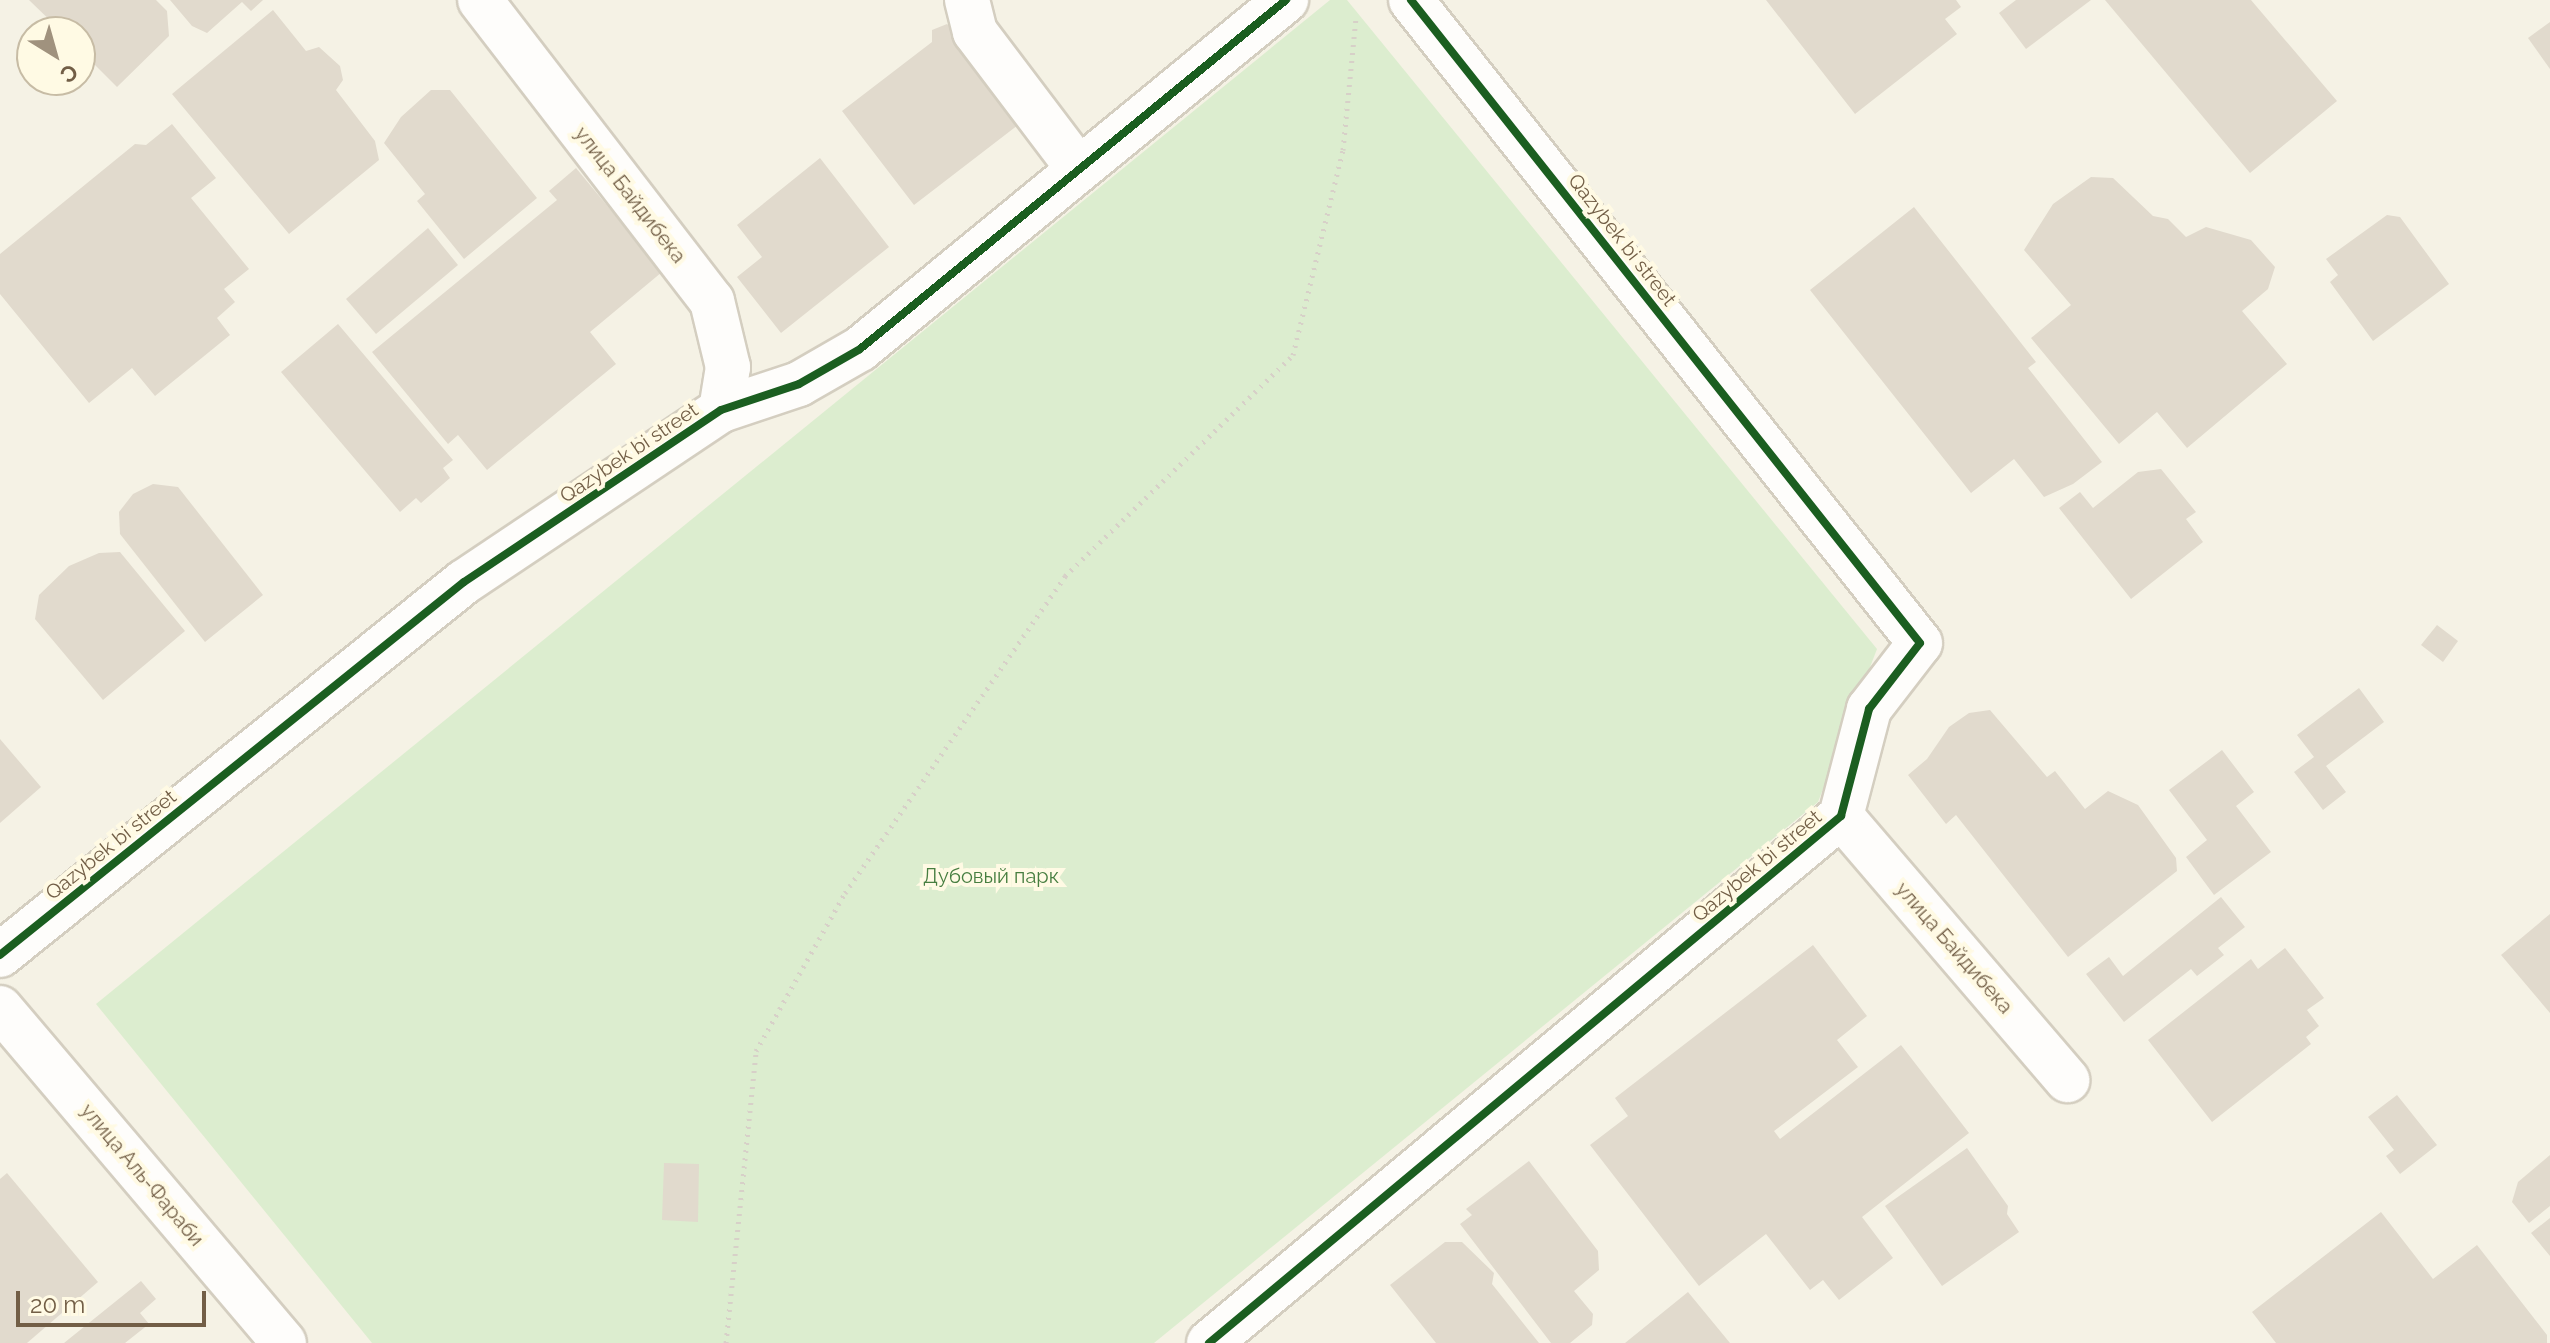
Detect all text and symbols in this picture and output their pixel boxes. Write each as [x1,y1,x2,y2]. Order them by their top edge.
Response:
north arrow [16,16,96,96]
text: С [55,59,83,88]
street label: улица Байдибека [569,122,691,268]
street label: Qazybek bi street [1563,169,1681,311]
street label: Qazybek bi street [555,398,703,508]
street label: Qazybek bi street [41,785,181,905]
street label: Qazybek bi street [1688,805,1826,927]
park label: Дубовый парк [923,864,1059,888]
street label: улица Байдибека [1890,877,2018,1019]
street label: улица Аль-Фараби [75,1099,209,1251]
scale bar [20,1275,210,1325]
text: 20 m [30,1290,85,1319]

